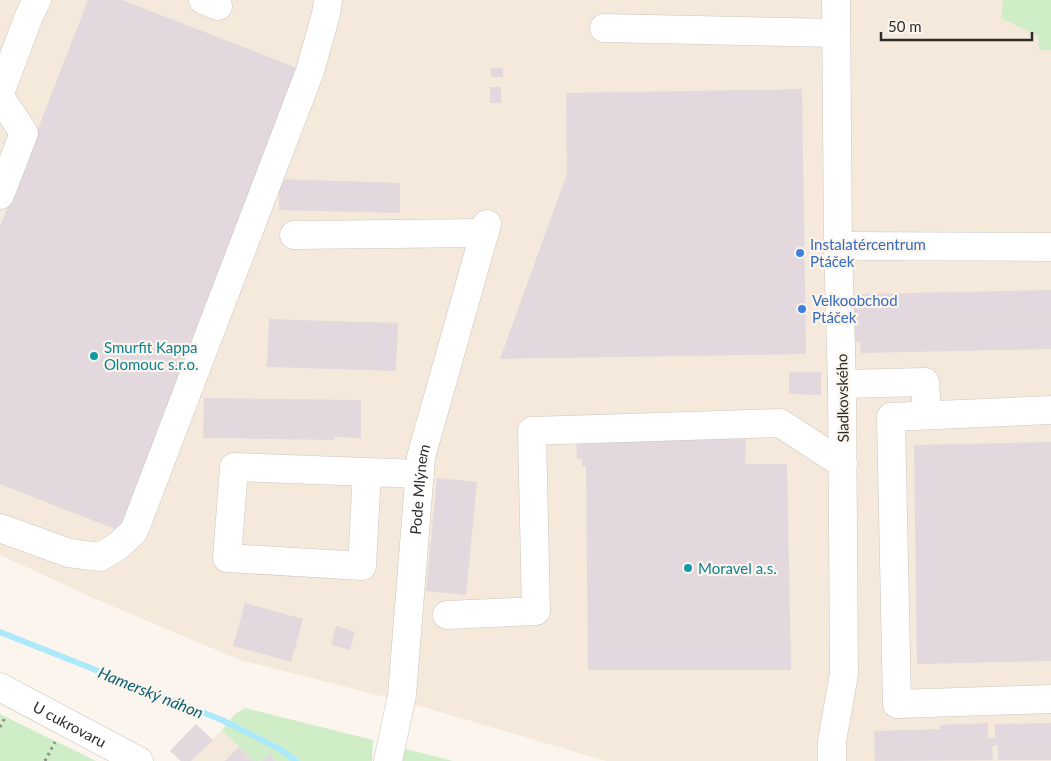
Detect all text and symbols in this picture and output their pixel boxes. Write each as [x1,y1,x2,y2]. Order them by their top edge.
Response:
scale bar [881,10,1032,42]
text: 50 m [888,17,922,35]
place label: Instalatércentrum Ptáček [810,235,926,270]
marker: Instalatércentrum Ptáček [794,247,806,259]
place label: Velkoobchod Ptáček [812,291,898,326]
marker: Velkoobchod Ptáček [796,303,808,315]
place label: Smurfit Kappa Olomouc s.r.o. [104,338,199,373]
marker: Smurfit Kappa Olomouc s.r.o. [88,350,100,362]
street label: Sladkovského [832,353,852,443]
street label: Pode Mlýnem [406,442,433,535]
place label: Moravel a.s. [698,559,777,577]
marker: Moravel a.s. [682,562,694,574]
water label: Hamerský náhon [96,662,206,722]
street label: U cukrovaru [30,697,109,751]

